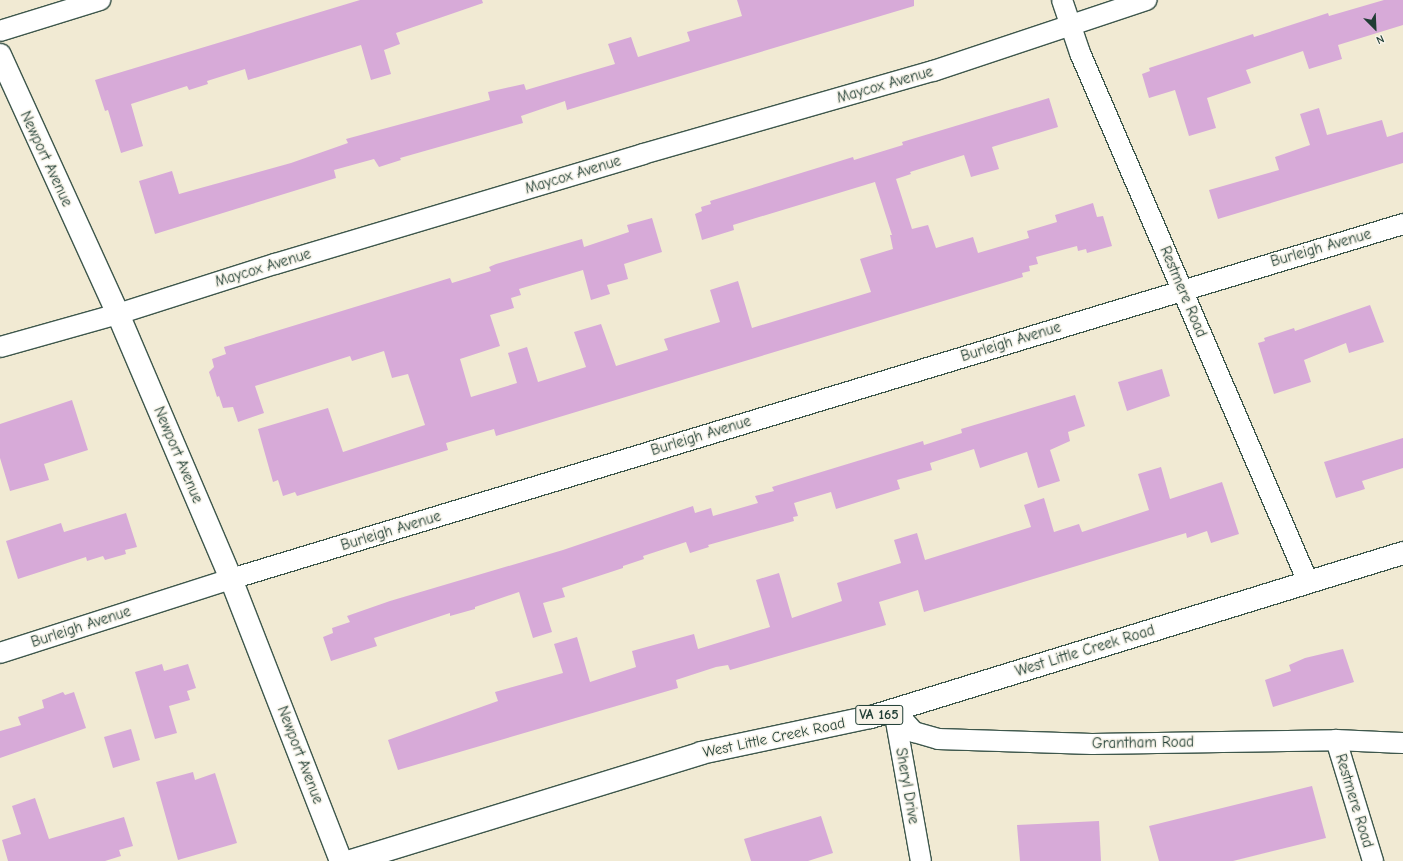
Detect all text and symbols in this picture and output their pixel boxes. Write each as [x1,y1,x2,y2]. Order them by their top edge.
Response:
north arrow [1355,8,1395,48]
text: N [1374,32,1386,47]
street label: Maycox Avenue [835,63,935,107]
street label: Newport Avenue [16,108,76,210]
street label: Maycox Avenue [523,152,623,198]
street label: Burleigh Avenue [1269,225,1373,271]
street label: Restmere Road [1156,244,1210,340]
street label: Maycox Avenue [213,245,313,291]
street label: Burleigh Avenue [959,318,1063,366]
street label: Newport Avenue [150,404,206,506]
street label: Burleigh Avenue [649,412,753,460]
street label: Burleigh Avenue [339,507,443,555]
street label: Burleigh Avenue [29,602,133,652]
street label: West Little Creek Road [1013,621,1157,681]
road number: VA 165 [855,703,903,727]
street label: Newport Avenue [273,704,327,806]
street label: West Little Creek Road [701,714,847,762]
street label: Grantham Road [1092,733,1194,753]
street label: Sheryl Drive [891,746,923,826]
street label: Restmere Road [1331,752,1377,850]

